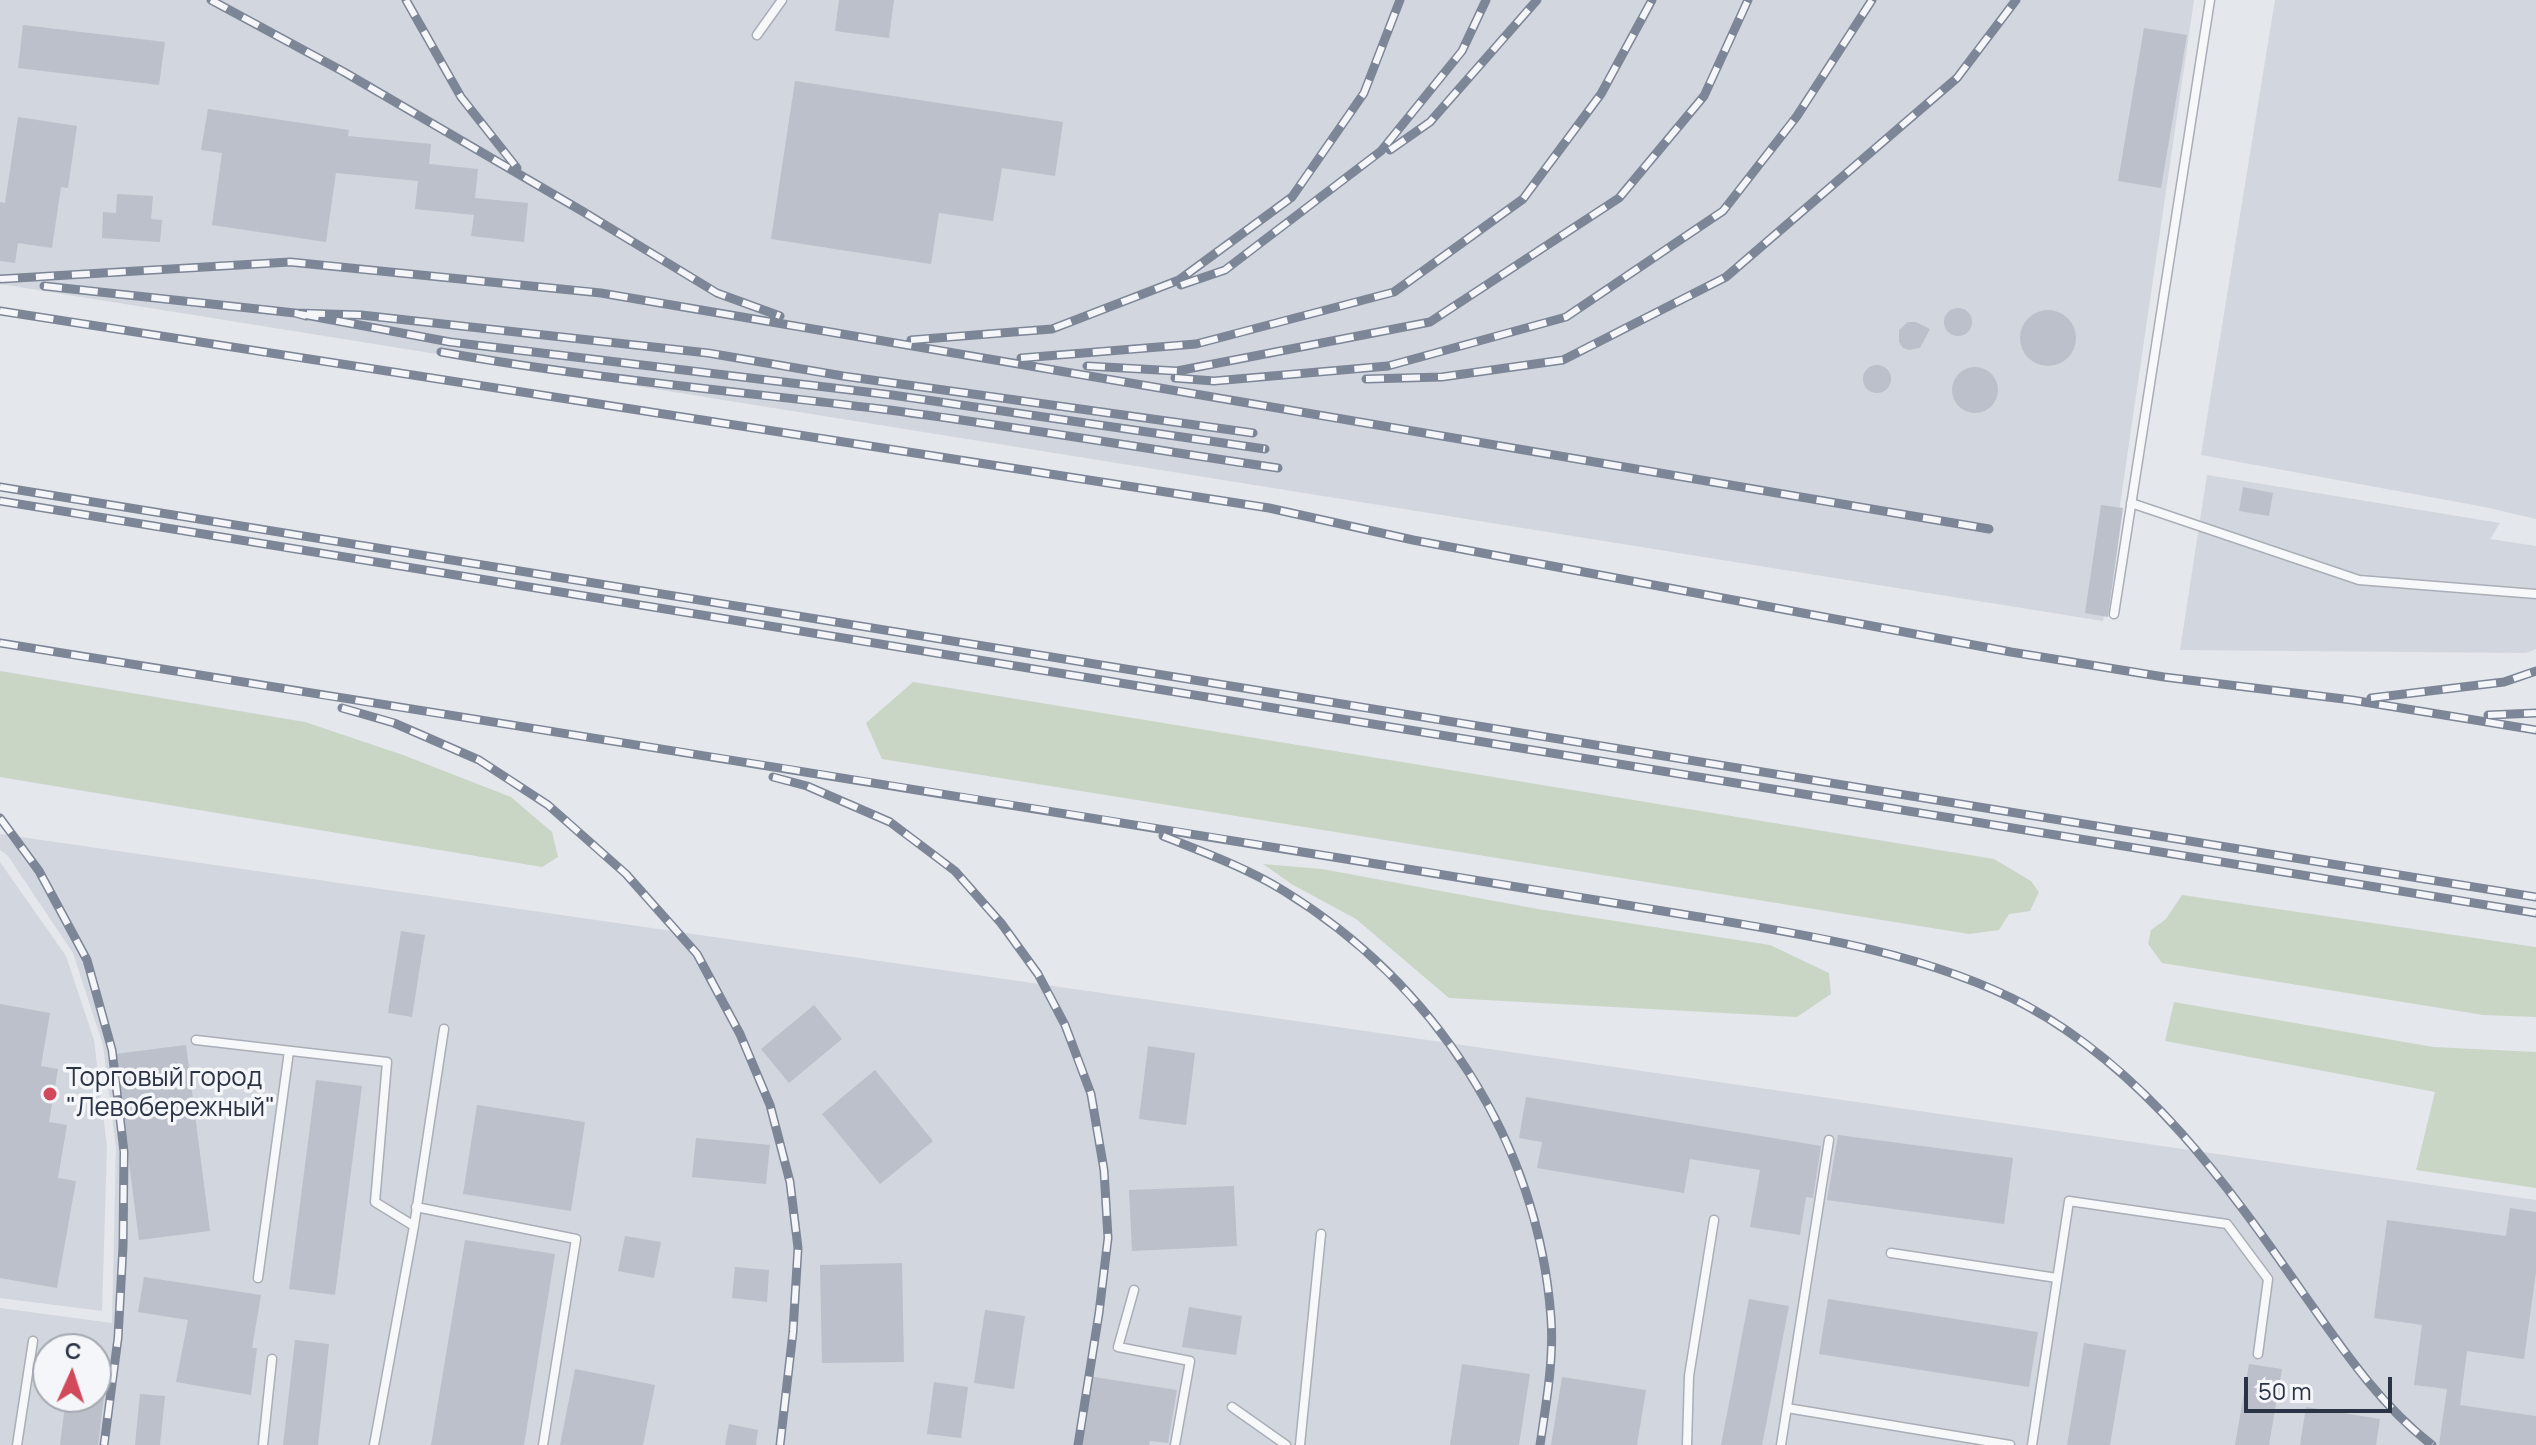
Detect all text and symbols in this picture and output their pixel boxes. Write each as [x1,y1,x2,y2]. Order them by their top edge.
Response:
place label: Торговый город "Левобережный" [66,1063,275,1124]
marker: Торговый город "Левобережный" [41,1085,59,1103]
north arrow [32,1333,112,1413]
text: С [64,1336,82,1366]
scale bar [2248,1361,2396,1411]
text: 50 m [2258,1374,2312,1407]

